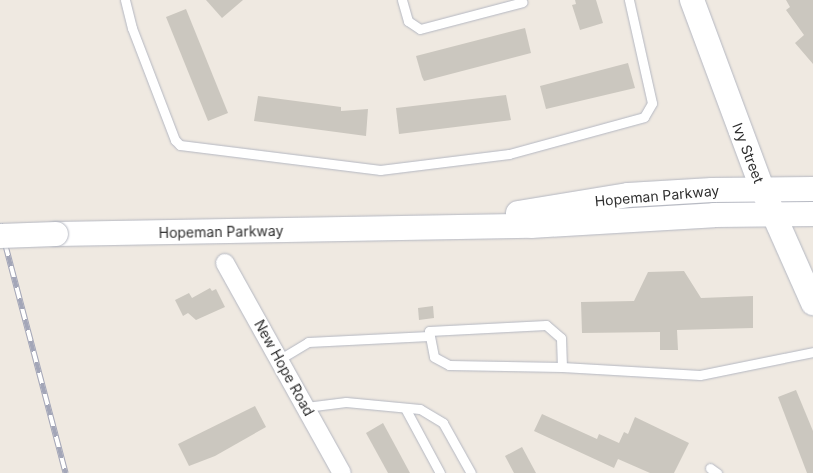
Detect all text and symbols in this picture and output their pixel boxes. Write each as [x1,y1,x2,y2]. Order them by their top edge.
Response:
street label: Ivy Street [729,121,767,185]
street label: Hopeman Parkway [594,182,720,210]
street label: Hopeman Parkway [158,223,284,241]
street label: New Hope Road [251,317,317,419]

